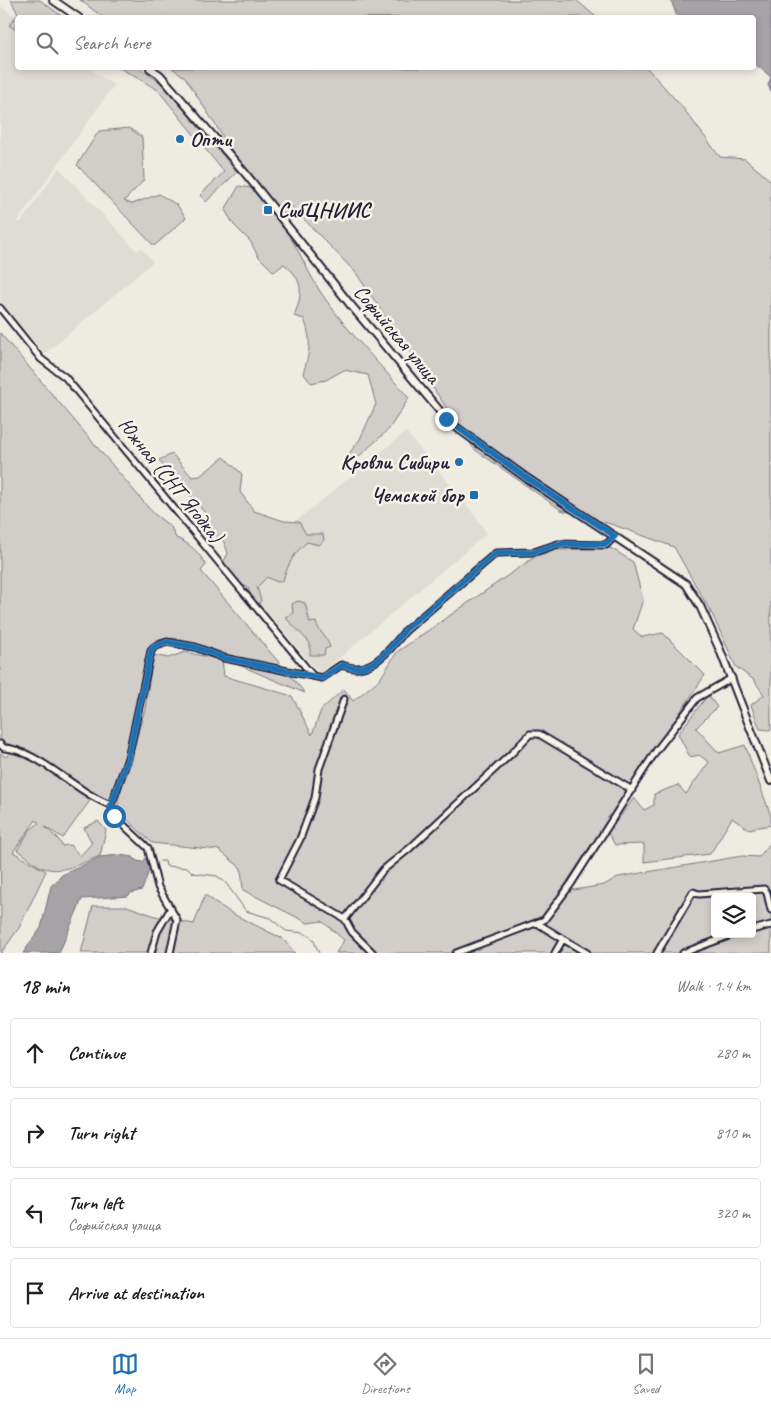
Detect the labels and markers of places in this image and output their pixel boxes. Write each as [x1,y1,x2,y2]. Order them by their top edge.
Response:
place label: Опти [190,126,233,152]
marker: Опти [174,133,186,145]
place label: СибЦНИИС [278,197,373,223]
marker: СибЦНИИС [262,204,274,216]
place label: Кровли Сибири [341,449,451,475]
marker: Кровли Сибири [453,456,465,468]
place label: Чемской бор [371,482,465,508]
marker: Чемской бор [468,489,480,501]

